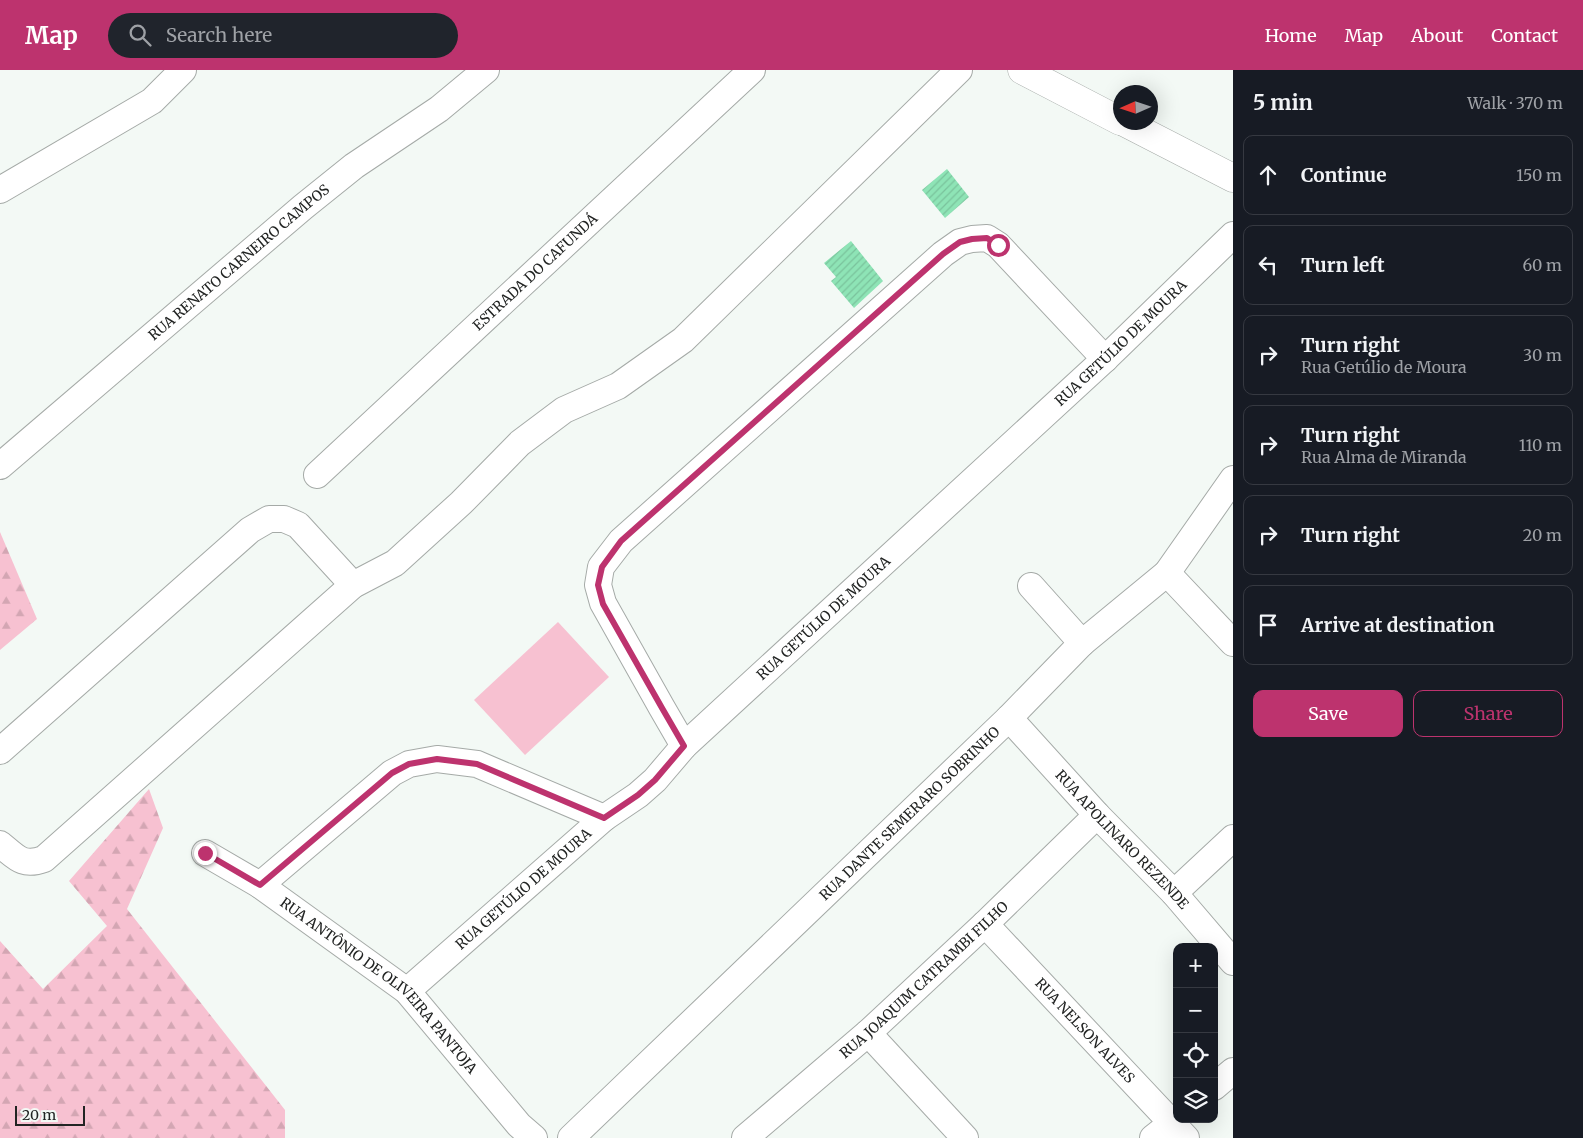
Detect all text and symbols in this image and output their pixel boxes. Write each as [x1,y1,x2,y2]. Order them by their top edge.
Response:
search box [108,13,458,58]
text: Map [25,20,78,51]
icon: search [126,21,154,49]
text: Search here [166,23,272,47]
text: Home [1265,24,1317,47]
text: Map [1345,24,1383,47]
text: About [1411,24,1463,47]
text: Contact [1491,24,1558,47]
north arrow [1113,85,1158,130]
text: 5 min [1253,89,1313,116]
text: Walk · 370 m [1467,93,1563,113]
icon: ahead [1254,161,1282,189]
text: Continue [1301,163,1387,187]
text: 150 m [1516,165,1562,185]
street label: RUA RENATO CARNEIRO CAMPOS [145,180,333,344]
street label: ESTRADA DO CAFUNDÁ [469,209,601,334]
route start [987,234,1010,257]
icon: left [1254,251,1282,279]
text: Turn left [1301,253,1385,277]
text: 60 m [1522,255,1562,275]
street label: RUA GETÚLIO DE MOURA [1051,276,1190,410]
text: Turn right [1301,333,1400,357]
icon: right [1254,341,1282,369]
text: 30 m [1523,345,1562,365]
text: Rua Getúlio de Moura [1301,357,1467,377]
text: Turn right [1301,423,1400,447]
icon: right [1254,431,1282,459]
text: 110 m [1519,435,1562,455]
text: Rua Alma de Miranda [1301,447,1467,467]
icon: right [1254,521,1282,549]
text: Turn right [1301,523,1400,547]
text: 20 m [1523,525,1562,545]
street label: RUA GETÚLIO DE MOURA [753,552,894,684]
icon: arrive [1254,611,1282,639]
text: Arrive at destination [1301,613,1495,637]
button: Save [1253,690,1403,737]
button: Share [1413,690,1563,737]
street label: RUA DANTE SEMERARO SOBRINHO [816,723,1004,904]
street label: RUA APOLINARO REZENDE [1052,766,1193,913]
street label: RUA GETÚLIO DE MOURA [452,824,595,953]
route end [194,842,217,865]
street label: RUA ANTÔNIO DE OLIVEIRA PANTOJA [277,893,481,1077]
street label: RUA JOAQUIM CATRAMBI FILHO [836,897,1012,1062]
map controls [1173,943,1218,1123]
button: + [1173,943,1218,988]
street label: RUA NELSON ALVES [1031,974,1139,1087]
button: − [1173,988,1218,1033]
button: locate [1173,1033,1218,1078]
button: layers [1173,1078,1218,1123]
scale bar [15,1103,85,1126]
text: 20 m [22,1106,56,1124]

